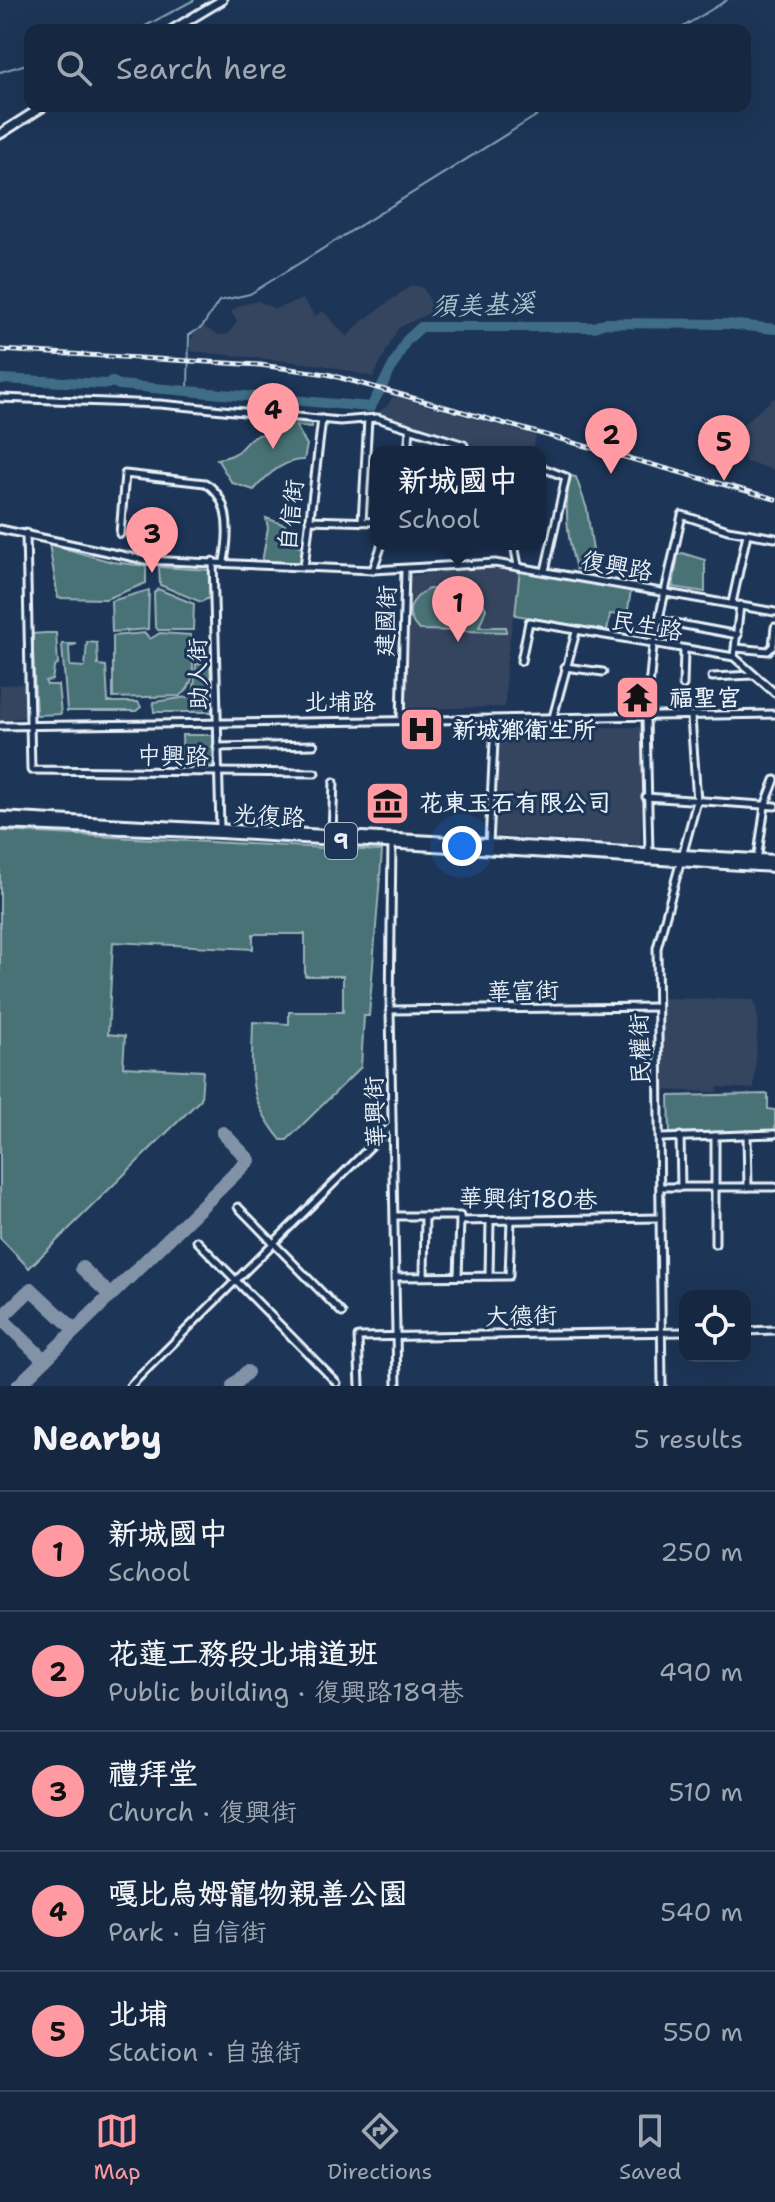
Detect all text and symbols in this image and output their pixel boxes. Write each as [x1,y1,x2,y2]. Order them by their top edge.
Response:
search box [24,24,751,112]
icon: search [52,46,96,90]
text: Search here [116,48,287,89]
water label: 須美基溪 [430,285,538,323]
pin: 4 [247,383,299,449]
pin: 2 [585,408,637,474]
pin: 5 [698,415,750,481]
popup [370,446,546,550]
text: 新城國中 [398,460,518,501]
street label: 自信街 [271,478,311,552]
text: School [398,501,480,536]
pin: 3 [126,507,178,573]
street label: 復興路 [579,544,655,588]
pin: 1 [432,576,484,642]
street label: 建國街 [369,584,403,658]
street label: 民生路 [609,604,685,648]
street label: 助人街 [181,638,215,710]
temple icon: 福聖宮 [614,674,662,722]
place label: 福聖宮 [669,682,741,714]
street label: 北埔路 [304,686,376,718]
hospital icon: 新城鄉衛生所 [397,706,445,754]
place label: 新城鄉衛生所 [452,714,596,746]
street label: 中興路 [137,739,209,773]
museum icon: 花東玉石有限公司 [364,779,412,827]
place label: 花東玉石有限公司 [419,787,611,819]
street label: 光復路 [232,798,306,834]
road number: 9 [325,823,357,859]
your location [442,826,482,866]
street label: 華富街 [487,974,559,1008]
street label: 民權街 [623,1012,657,1086]
street label: 華興街 [358,1075,392,1149]
street label: 華興街180巷 [458,1182,598,1216]
map controls [679,1290,751,1362]
button: locate [679,1290,751,1362]
street label: 大德街 [485,1299,557,1333]
text: Nearby [32,1415,162,1461]
text: 5 results [634,1421,743,1456]
text: 新城國中 [108,1513,228,1554]
text: 1 [52,1534,64,1569]
text: 250 m [660,1534,743,1569]
text: School [108,1554,190,1589]
text: 花蓮工務段北埔道班 [108,1633,378,1674]
text: 2 [49,1654,67,1689]
text: 490 m [659,1654,743,1689]
text: Public building · 復興路189巷 [108,1674,464,1709]
text: 禮拜堂 [108,1753,198,1794]
text: 3 [49,1774,67,1809]
text: 510 m [669,1774,743,1809]
text: Church · 復興街 [108,1794,297,1829]
text: 嘎比烏姆寵物親善公園 [108,1873,408,1914]
text: 4 [49,1894,67,1929]
text: 540 m [660,1894,743,1929]
text: Park · 自信街 [108,1914,267,1949]
text: 北埔 [108,1993,168,2034]
text: 5 [50,2014,66,2049]
text: 550 m [663,2014,743,2049]
text: Station · 自強街 [108,2034,301,2069]
tab: Map [93,2109,141,2186]
tab: Directions [327,2109,432,2186]
tab: Saved [619,2109,682,2186]

